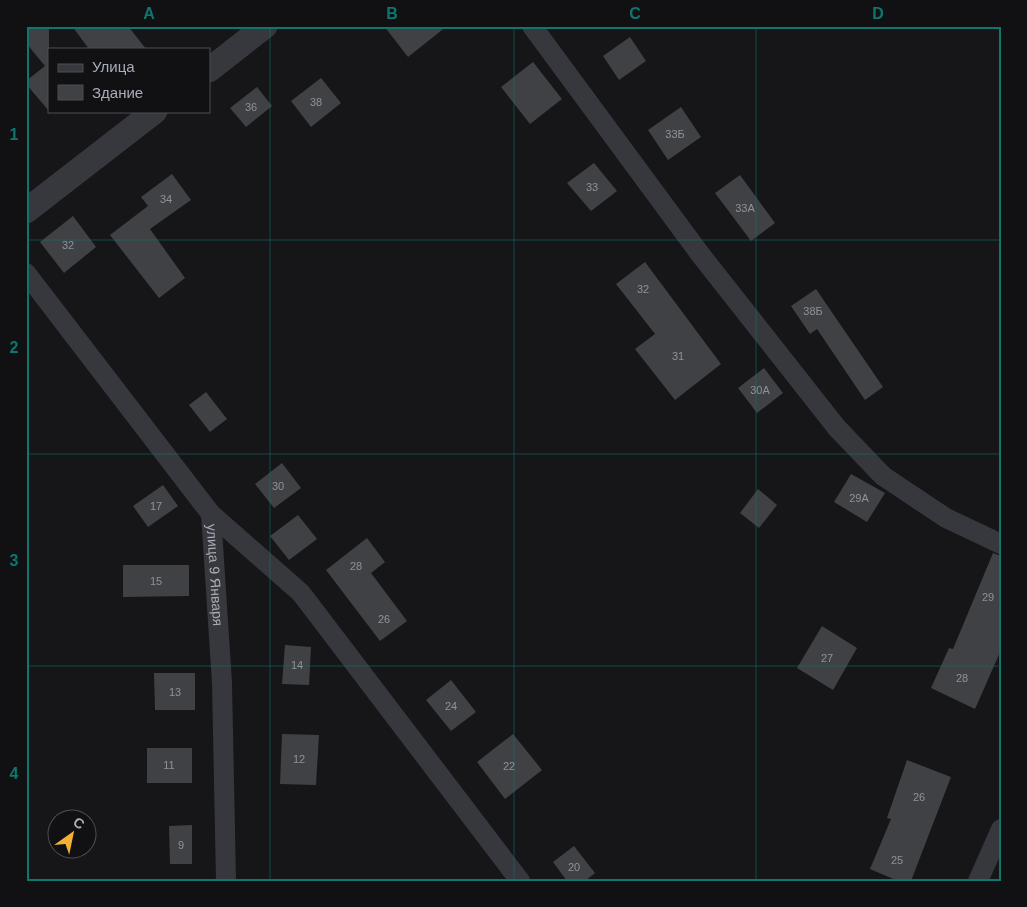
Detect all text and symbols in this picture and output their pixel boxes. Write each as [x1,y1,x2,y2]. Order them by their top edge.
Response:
text: A [143,5,155,22]
text: B [386,5,398,22]
text: C [629,5,641,22]
text: D [872,5,884,22]
legend [48,48,210,112]
text: Улица [92,58,135,75]
text: Здание [92,84,143,101]
house number: 38 [310,96,322,108]
house number: 36 [245,101,257,113]
text: 1 [10,126,19,143]
house number: 33Б [665,128,685,140]
house number: 33 [586,181,598,193]
house number: 34 [160,193,172,205]
house number: 33А [735,202,755,214]
house number: 32 [62,239,74,251]
house number: 32 [637,283,649,295]
house number: 38Б [803,305,823,317]
text: 2 [10,339,19,356]
house number: 31 [672,350,684,362]
house number: 30А [750,384,770,396]
house number: 30 [272,480,284,492]
house number: 29А [849,492,869,504]
house number: 17 [150,500,162,512]
street label: улица 9 Января [204,523,226,627]
text: 3 [10,552,19,569]
house number: 28 [350,560,362,572]
house number: 15 [150,575,162,587]
house number: 29 [982,591,994,603]
house number: 26 [378,613,390,625]
house number: 27 [821,652,833,664]
house number: 14 [291,659,303,671]
house number: 28 [956,672,968,684]
house number: 13 [169,686,181,698]
house number: 24 [445,700,457,712]
house number: 12 [293,753,305,765]
house number: 11 [163,759,175,771]
house number: 22 [503,760,515,772]
text: 4 [10,765,19,782]
house number: 26 [913,791,925,803]
north arrow [48,810,98,860]
text: С [70,814,88,833]
house number: 9 [178,839,184,851]
house number: 25 [891,854,903,866]
house number: 20 [568,861,580,873]

